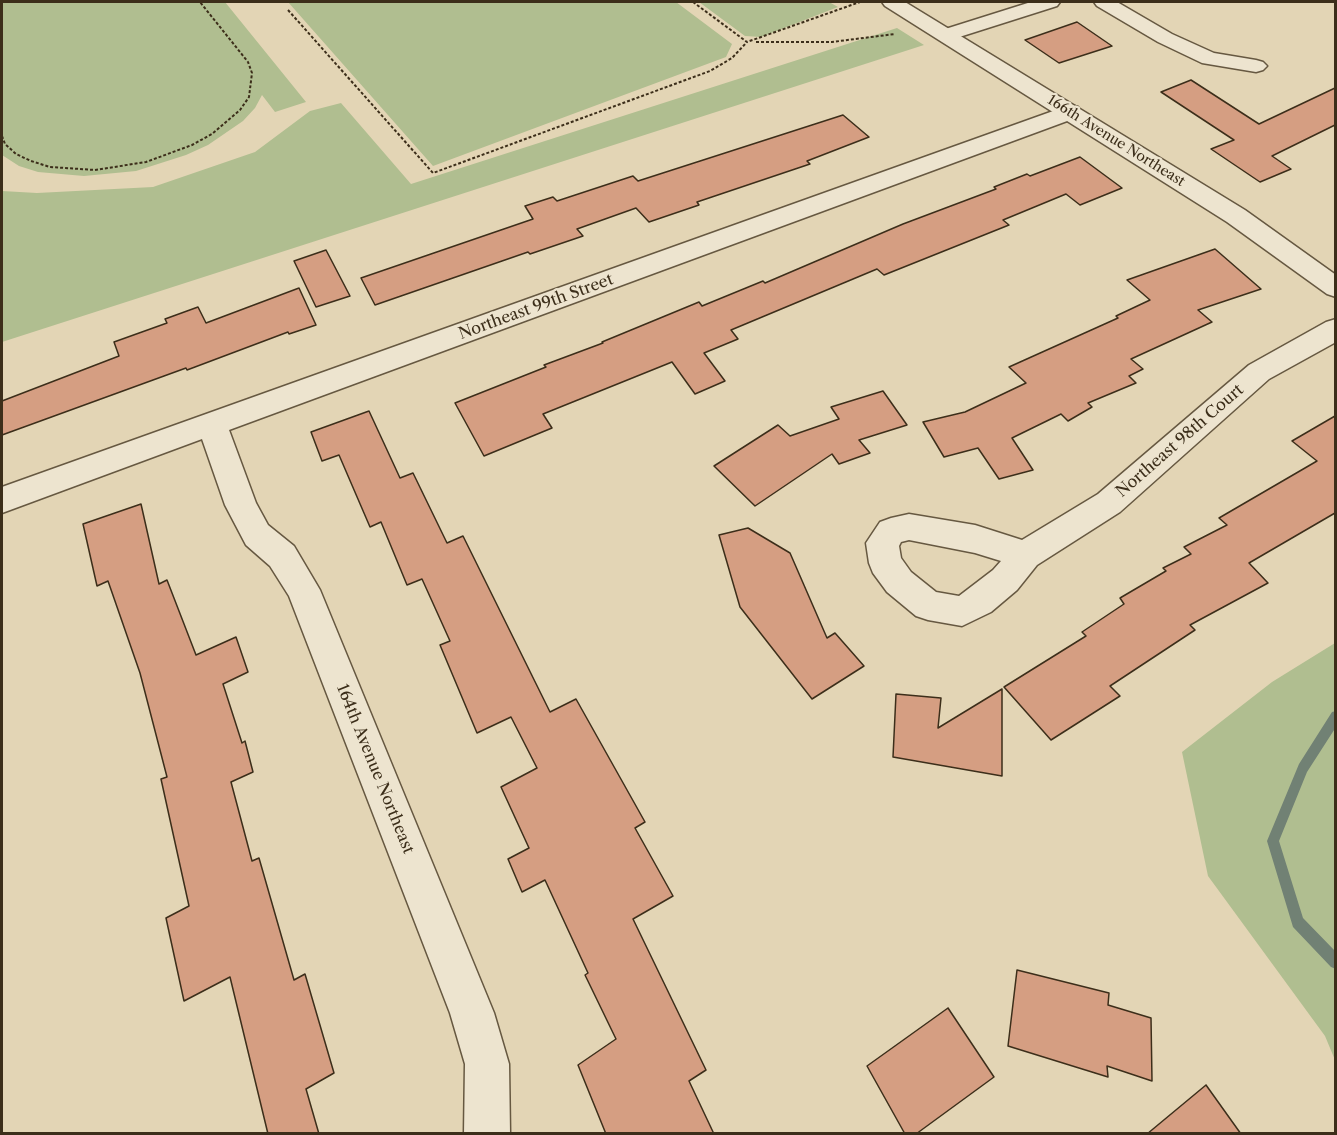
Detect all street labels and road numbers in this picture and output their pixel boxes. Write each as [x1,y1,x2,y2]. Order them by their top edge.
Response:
street label: 166th Avenue Northeast [1044,92,1188,190]
street label: Northeast 99th Street [456,270,616,344]
street label: Northeast 98th Court [1112,380,1248,502]
street label: 164th Avenue Northeast [332,681,418,857]

